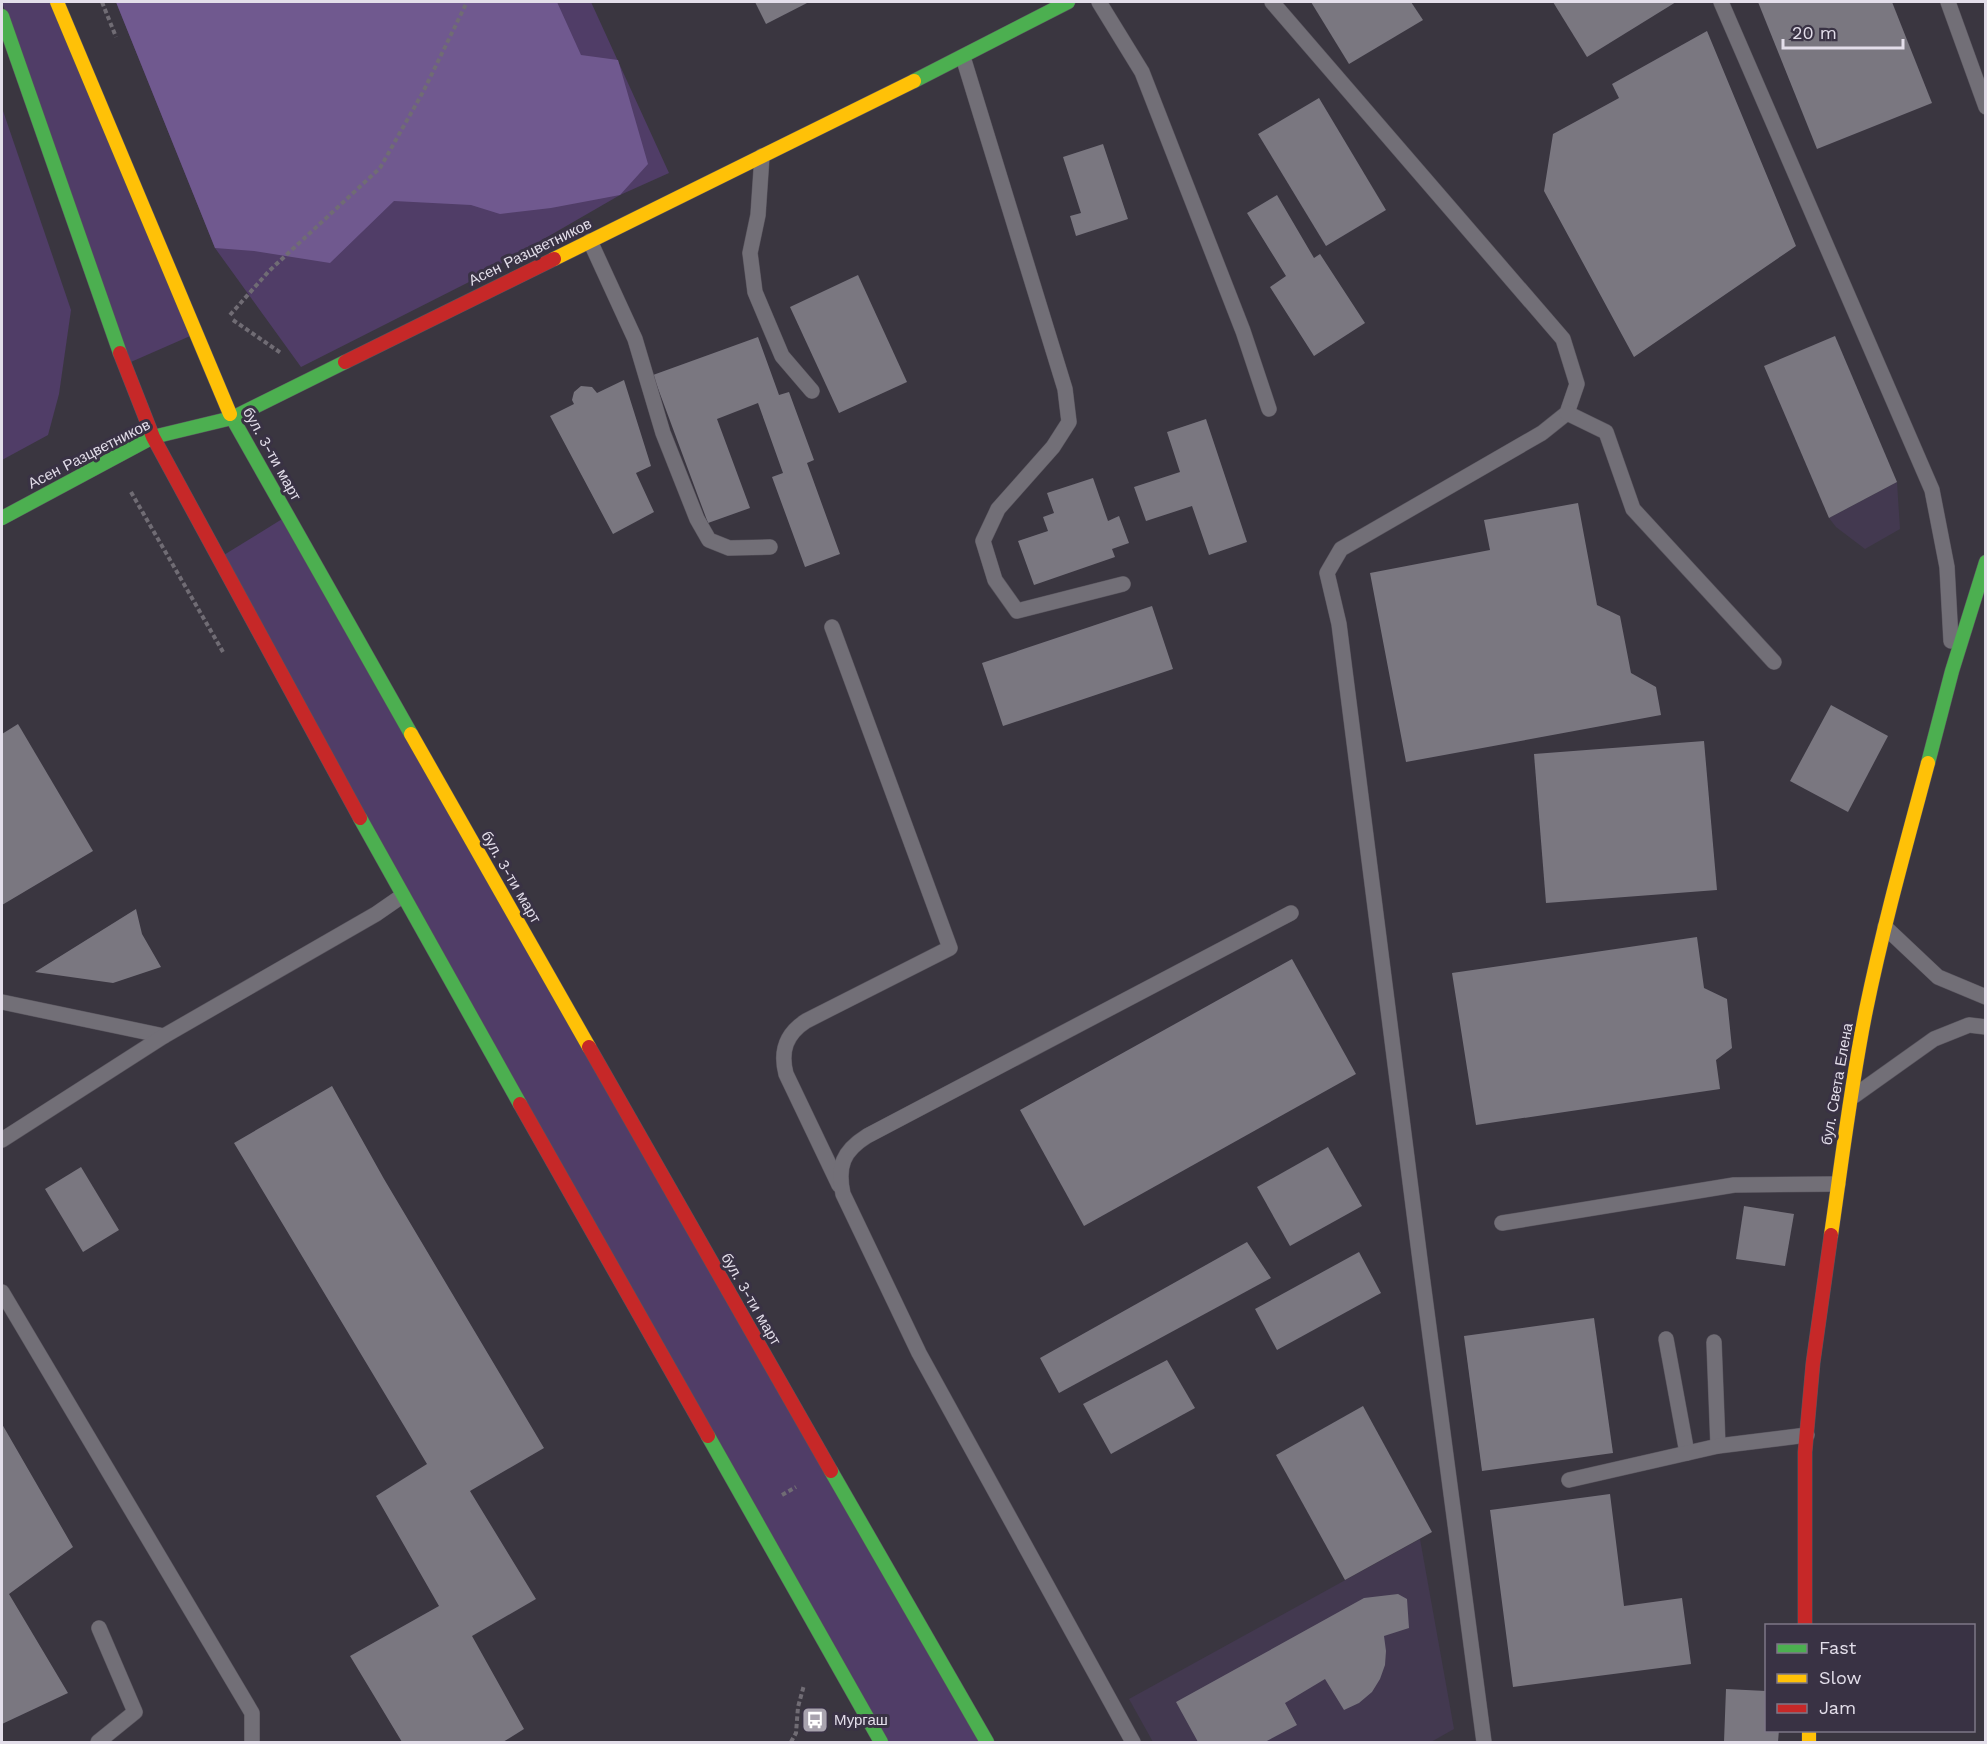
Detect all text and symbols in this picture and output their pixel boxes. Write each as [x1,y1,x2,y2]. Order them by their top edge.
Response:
scale bar [1783,12,1903,50]
text: 20 m [1792,22,1837,43]
street label: Асен Разцветников [466,214,594,290]
street label: бул. 3-ти март [239,404,305,504]
street label: Асен Разцветников [25,415,153,493]
street label: бул. 3-ти март [477,828,545,926]
street label: бул. Света Елена [1817,1021,1857,1146]
street label: бул. 3-ти март [717,1250,785,1348]
legend [1765,1624,1975,1732]
text: Fast [1819,1637,1857,1658]
text: Slow [1819,1667,1862,1688]
text: Jam [1819,1697,1856,1718]
bus stop icon: Мургаш [800,1705,830,1735]
place label: Мургаш [834,1711,888,1729]

